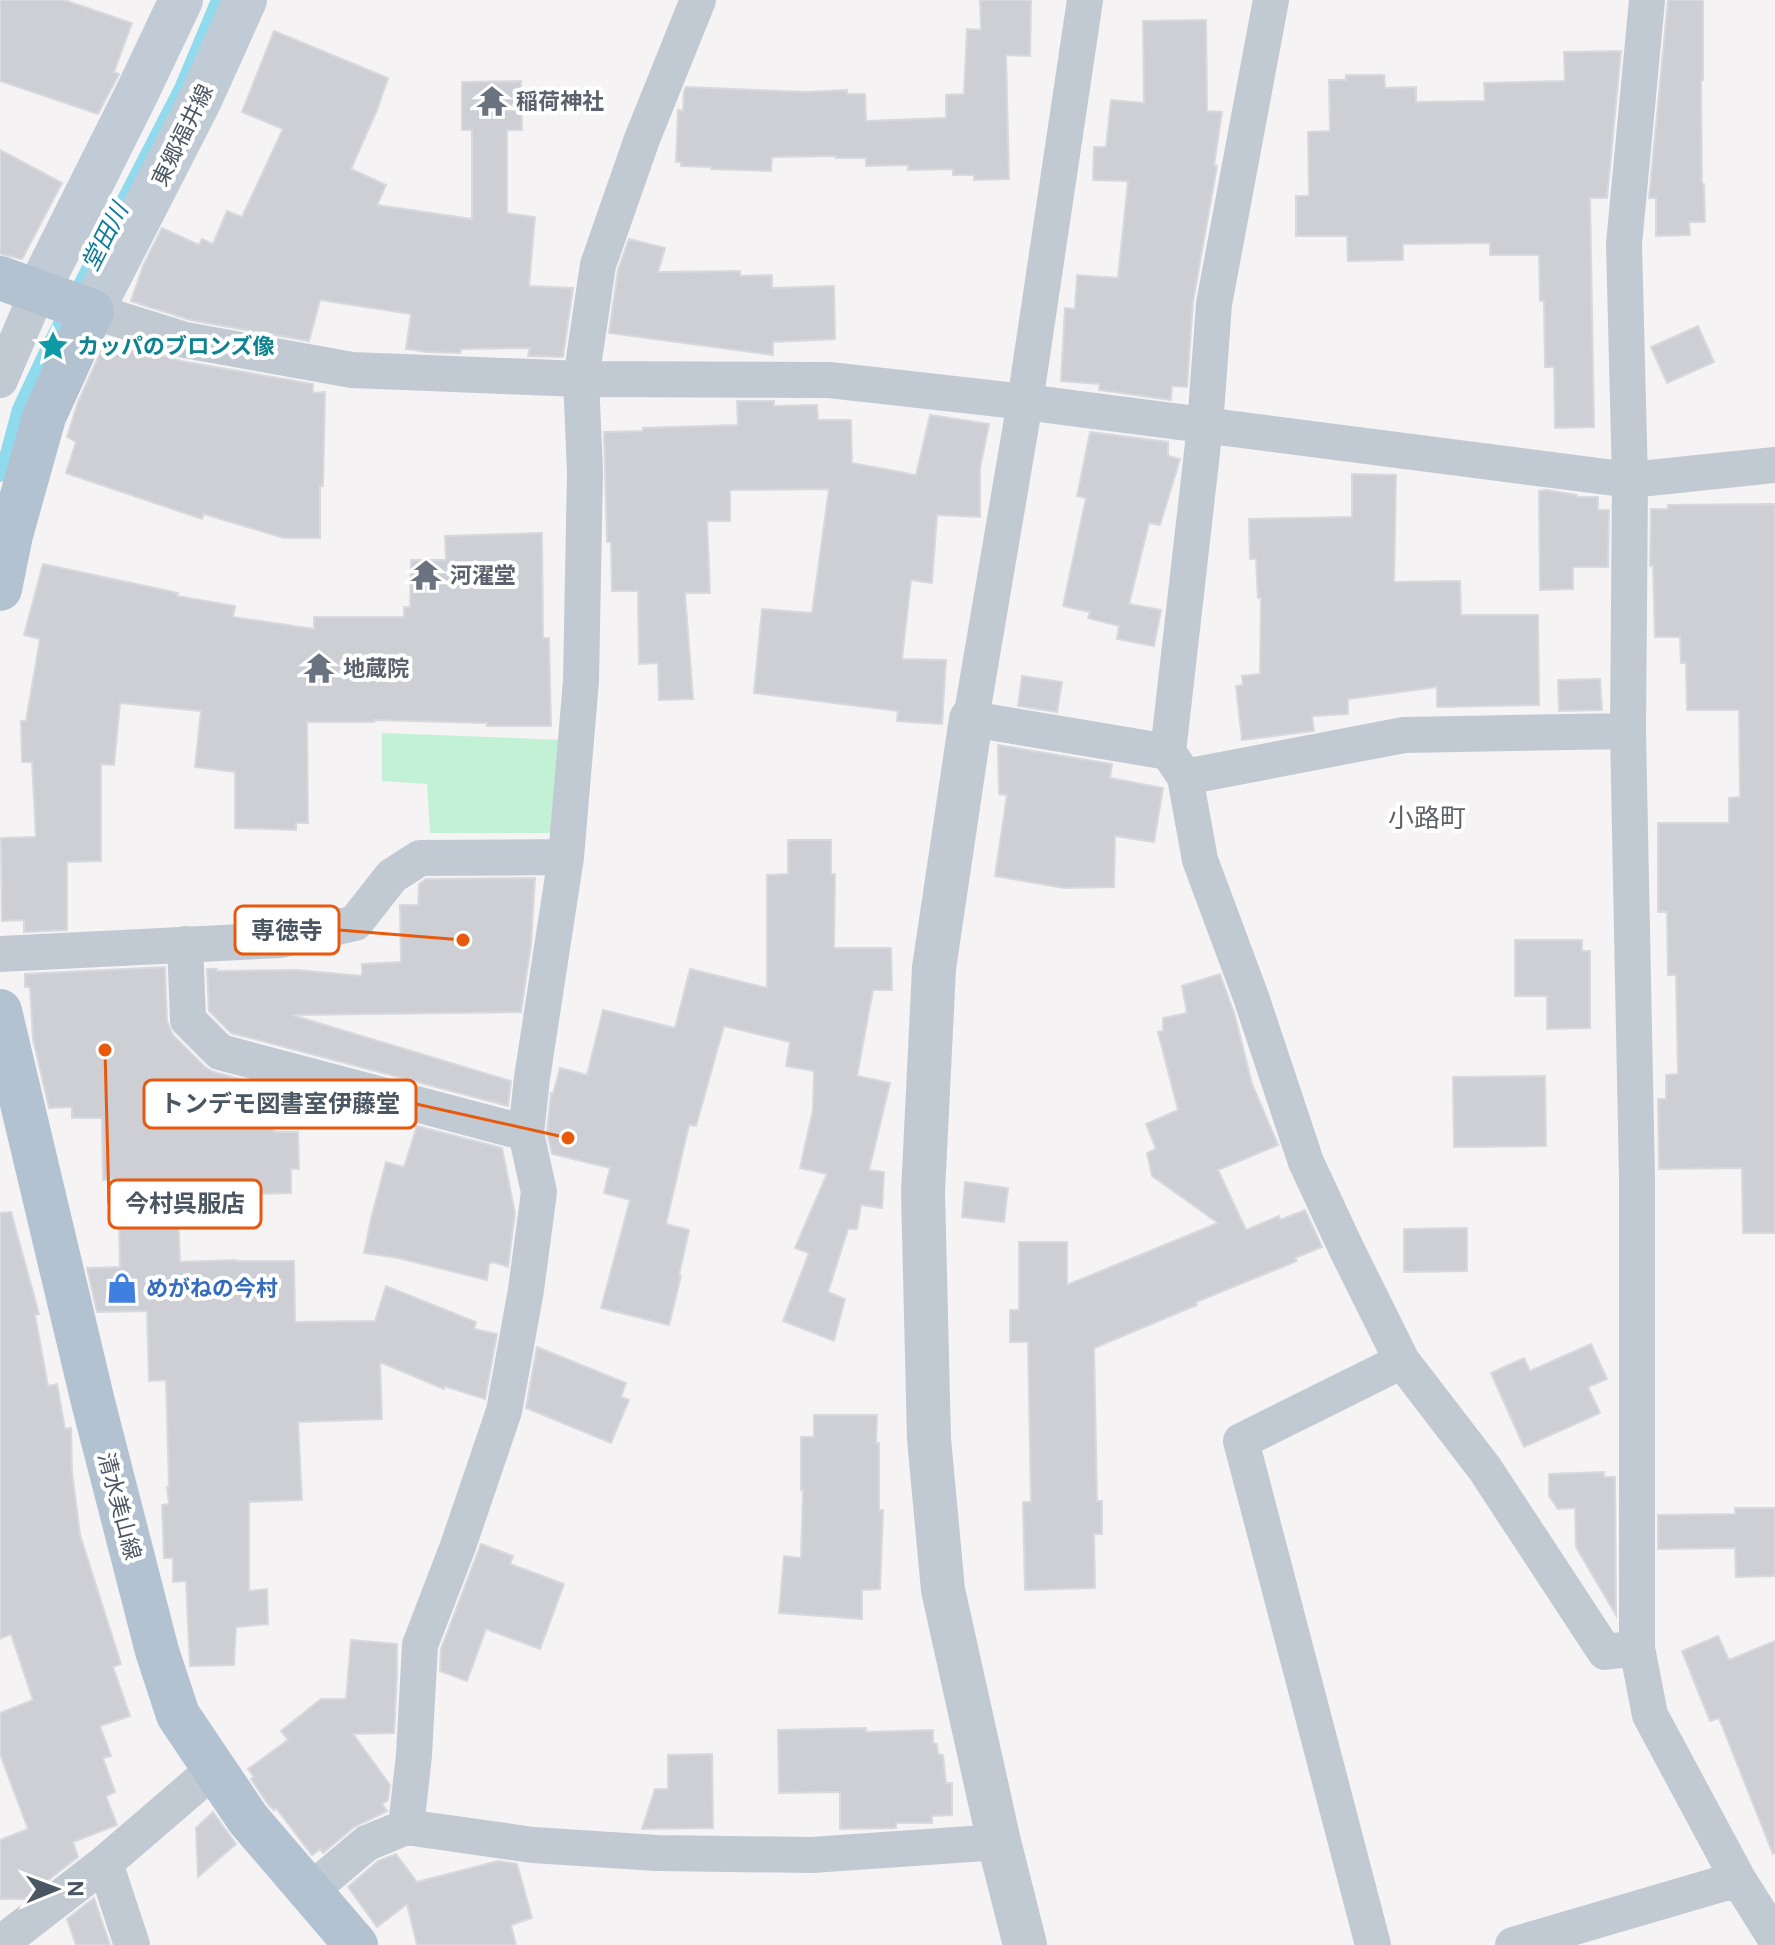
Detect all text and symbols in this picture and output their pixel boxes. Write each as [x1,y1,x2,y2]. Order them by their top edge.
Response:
street label: 東郷福井線 [145,79,220,191]
temple icon: 稲荷神社 [475,84,509,118]
place label: 稲荷神社 [516,87,604,116]
water label: 堂田川 [74,195,136,276]
place icon: カッパのブロンズ像 [36,329,70,363]
place label: カッパのブロンズ像 [77,332,275,361]
temple icon: 河濯堂 [409,558,443,592]
place label: 河濯堂 [450,561,516,590]
temple icon: 地蔵院 [302,651,336,685]
place label: 地蔵院 [343,654,409,683]
district label: 小路町 [1388,801,1466,835]
callout: 専徳寺 [235,906,339,954]
text: 専徳寺 [251,915,323,946]
callout: トンデモ図書室伊藤堂 [144,1080,416,1128]
text: トンデモ図書室伊藤堂 [160,1088,400,1119]
callout: 今村呉服店 [109,1180,261,1228]
text: 今村呉服店 [125,1188,245,1219]
shop icon: めがねの今村 [105,1271,139,1305]
place label: めがねの今村 [146,1274,278,1303]
street label: 清水美山線 [91,1449,148,1563]
north arrow [16,1849,96,1929]
text: N [61,1880,90,1897]

